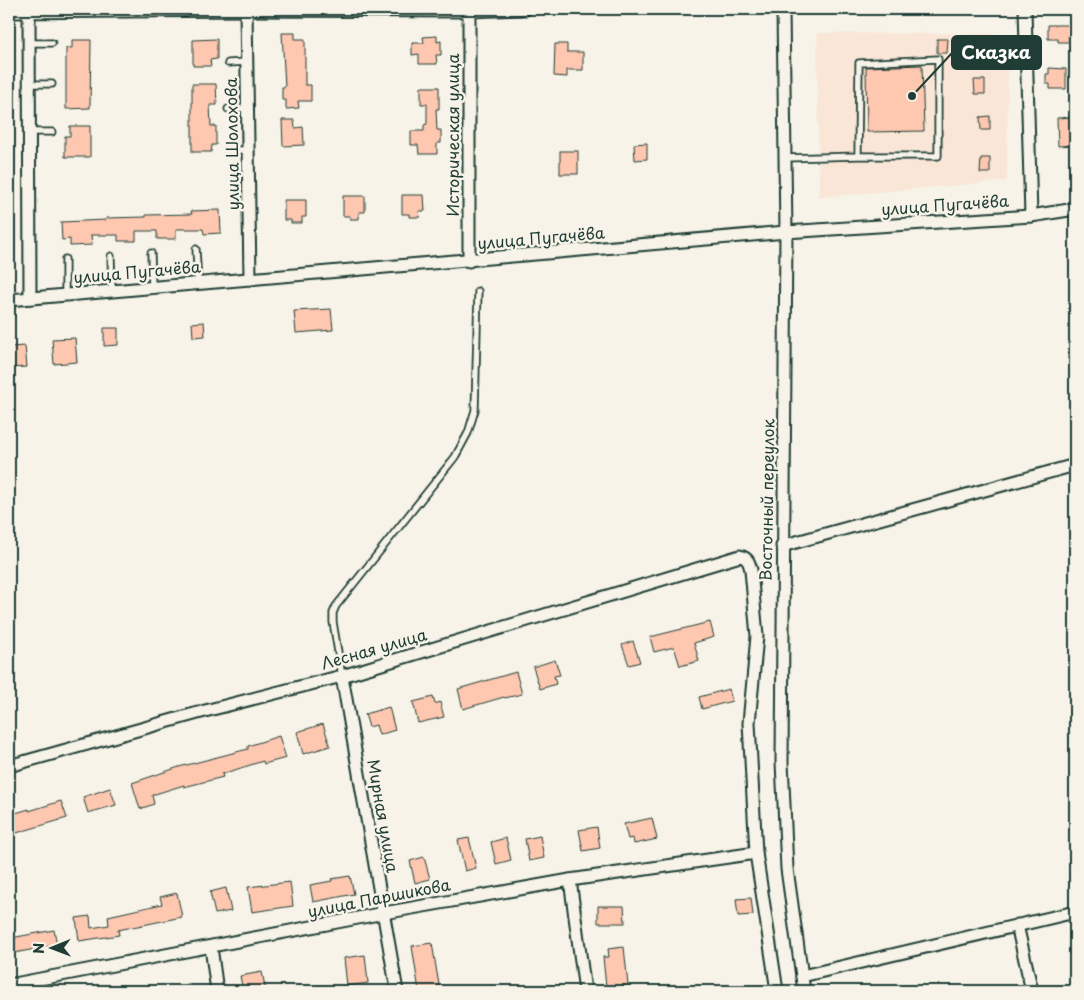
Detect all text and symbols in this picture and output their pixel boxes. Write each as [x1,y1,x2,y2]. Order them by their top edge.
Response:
callout: Сказка [952,36,1041,69]
text: Сказка [961,38,1031,65]
street label: Историческая улица [440,53,464,217]
street label: улица Шолохова [218,77,244,210]
street label: улица Пугачёва [880,188,1009,220]
street label: улица Пугачёва [476,219,606,255]
street label: улица Пугачёва [72,253,202,289]
street label: Восточный переулок [753,418,779,581]
street label: Лесная улица [318,622,429,675]
street label: Мирная улица [362,757,406,874]
street label: улица Паршикова [305,871,452,923]
north arrow [28,922,78,972]
text: N [28,943,49,954]

